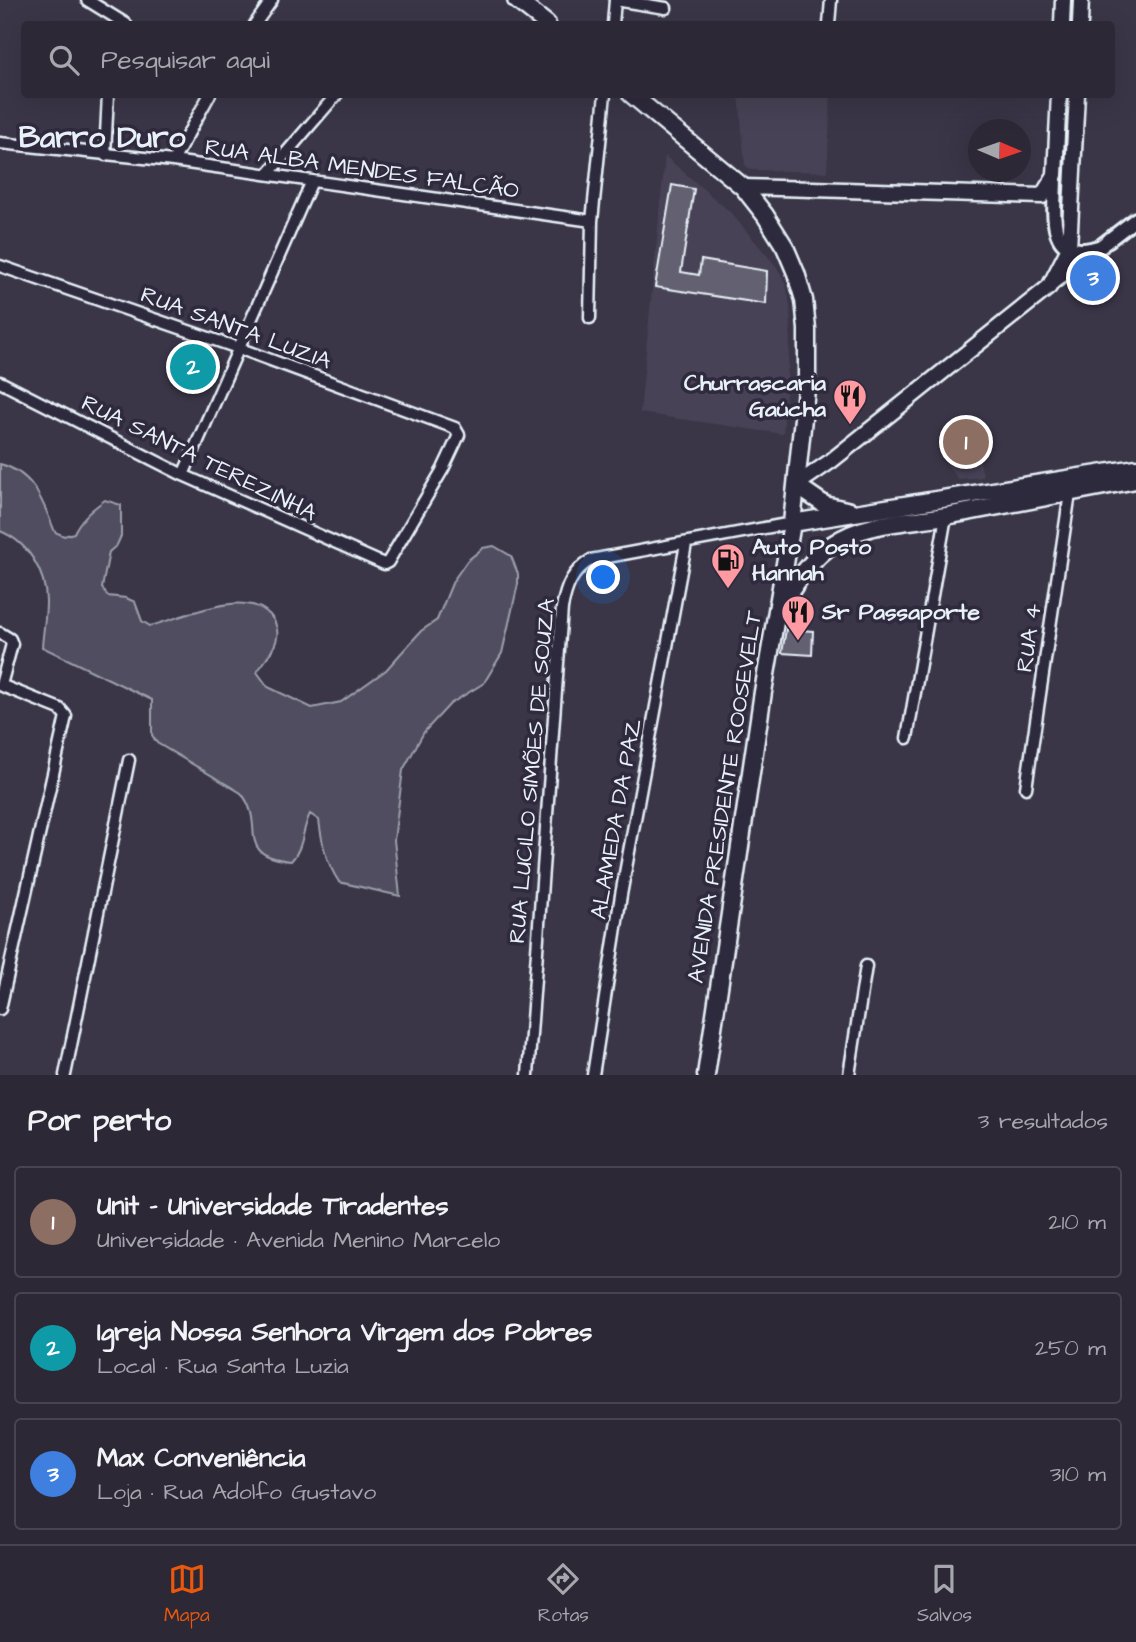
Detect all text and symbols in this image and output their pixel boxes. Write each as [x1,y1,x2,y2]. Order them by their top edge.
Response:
search box [21,21,1115,98]
icon: search [45,41,83,79]
text: Pesquisar aqui [101,42,270,78]
district label: Barro Duro [19,117,185,159]
north arrow [968,119,1031,182]
street label: RUA ALBA MENDES FALCÃO [203,131,521,207]
pin: 3 [1070,252,1116,304]
street label: RUA SANTA LUZIA [136,279,336,377]
pin: 2 [170,341,216,393]
place label: Churrascaria Gaúcha [684,367,826,425]
restaurant icon: Churrascaria Gaúcha [831,377,869,426]
street label: RUA SANTA TEREZINHA [76,387,322,529]
pin: 1 [943,416,989,468]
place label: Auto Posto Hannah [752,531,871,589]
fuel station icon: Auto Posto Hannah [709,541,747,590]
your location [586,560,620,594]
restaurant icon: Sr Passaporte [779,593,817,642]
place label: Sr Passaporte [821,596,981,628]
street label: RUA LUCILO SIMÕES DE SOUZA [501,597,563,945]
street label: RUA 4 [1008,601,1050,674]
street label: AVENIDA PRESIDENTE ROOSEVELT [680,608,770,985]
street label: ALAMEDA DA PAZ [583,716,649,922]
text: Por perto [28,1100,171,1142]
text: 3 resultados [978,1105,1108,1137]
text: Unit - Universidade Tiradentes [97,1188,448,1224]
text: 1 [52,1206,54,1238]
text: 210 m [1048,1206,1106,1238]
text: Universidade · Avenida Menino Marcelo [97,1224,500,1256]
text: Igreja Nossa Senhora Virgem dos Pobres [97,1314,592,1350]
text: 2 [46,1332,60,1364]
text: 250 m [1035,1332,1106,1364]
text: Local · Rua Santa Luzia [97,1350,349,1382]
text: Max Conveniência [97,1440,306,1476]
text: 3 [47,1458,59,1490]
text: 310 m [1050,1458,1106,1490]
text: Loja · Rua Adolfo Gustavo [97,1476,376,1508]
tab: Mapa [164,1560,210,1629]
tab: Rotas [538,1560,589,1629]
tab: Salvos [917,1560,972,1629]

